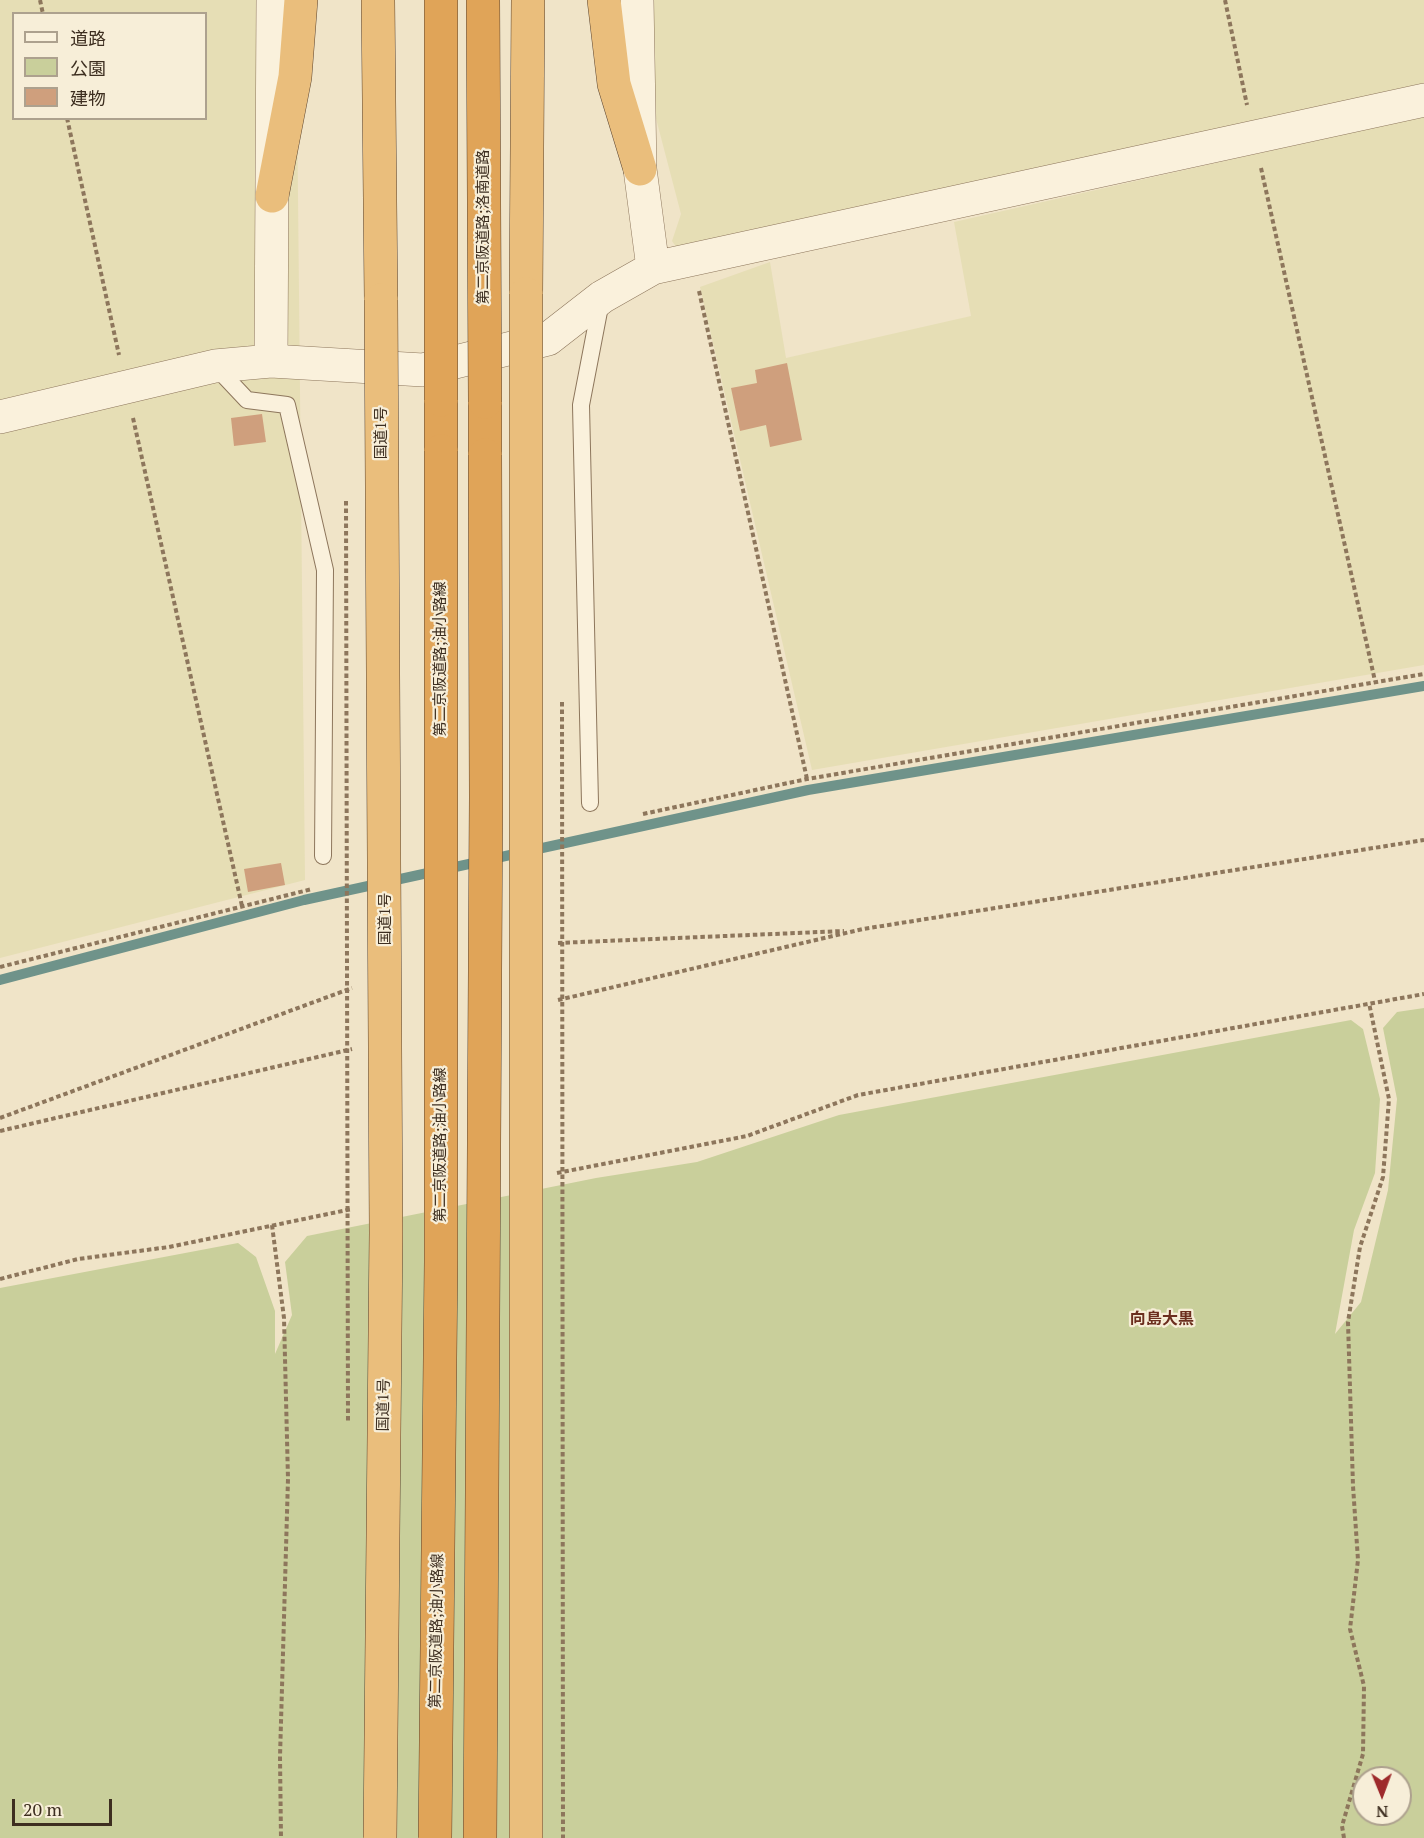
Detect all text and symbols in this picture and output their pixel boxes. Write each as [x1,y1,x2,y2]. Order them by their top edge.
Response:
legend [12,12,207,120]
text: 道路 [70,26,106,50]
text: 公園 [70,56,106,80]
text: 建物 [70,86,106,110]
street label: 第二京阪道路;洛南道路 [475,150,493,304]
street label: 国道1号 [373,407,391,459]
street label: 第二京阪道路;油小路線 [432,582,450,736]
street label: 国道1号 [377,893,395,945]
street label: 第二京阪道路;油小路線 [432,1068,450,1222]
district label: 向島大黒 [1130,1309,1194,1329]
street label: 国道1号 [375,1378,393,1432]
street label: 第二京阪道路;油小路線 [427,1553,447,1709]
north arrow [1352,1766,1412,1826]
scale bar [15,1787,116,1825]
text: 20 m [23,1797,62,1821]
text: N [1376,1801,1389,1823]

